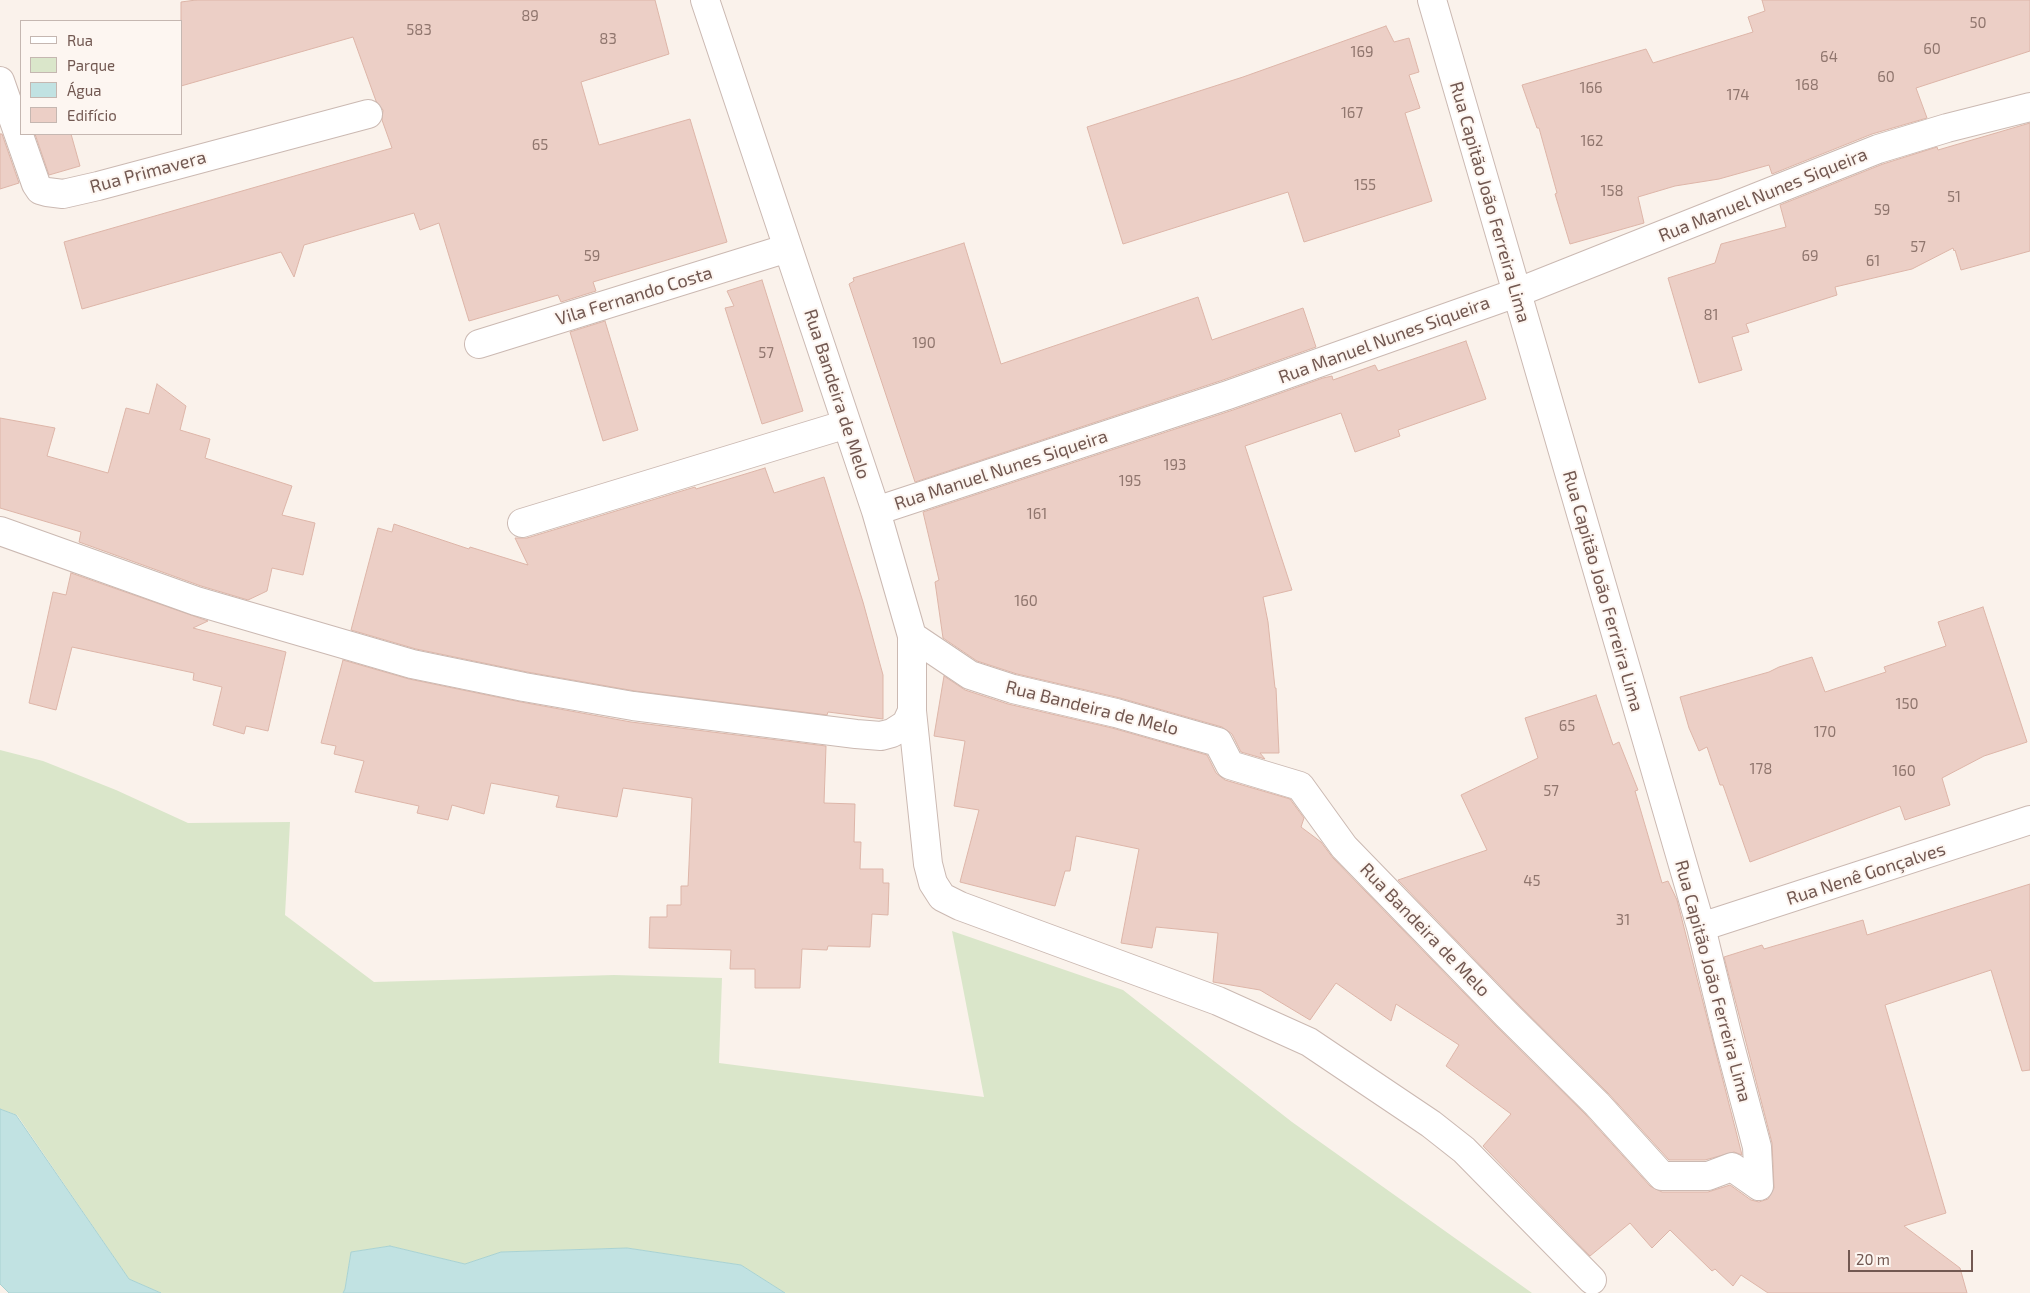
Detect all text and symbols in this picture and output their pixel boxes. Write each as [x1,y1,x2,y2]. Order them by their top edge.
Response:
house number: 89 [521,7,539,25]
house number: 50 [1969,14,1987,32]
legend [20,20,182,135]
house number: 583 [406,21,432,39]
house number: 83 [599,30,617,48]
text: Rua [67,31,93,49]
house number: 60 [1923,40,1941,58]
house number: 169 [1350,43,1374,61]
house number: 64 [1820,48,1838,66]
text: Parque [67,56,115,74]
house number: 60 [1877,68,1895,86]
house number: 168 [1795,76,1819,94]
street label: Rua Capitão João Ferreira Lima [1445,79,1535,325]
house number: 166 [1579,79,1603,97]
text: Água [67,81,102,99]
house number: 174 [1727,86,1749,104]
house number: 167 [1341,104,1363,122]
text: Edifício [67,106,117,124]
house number: 162 [1581,132,1603,150]
house number: 65 [532,136,548,154]
street label: Rua Manuel Nunes Siqueira [1655,143,1871,247]
street label: Rua Primavera [88,146,208,198]
house number: 155 [1354,176,1376,194]
house number: 158 [1600,182,1624,200]
house number: 51 [1947,188,1961,206]
house number: 59 [1874,201,1890,219]
house number: 57 [1910,238,1926,256]
house number: 59 [584,247,600,265]
house number: 69 [1801,247,1819,265]
house number: 61 [1866,252,1880,270]
street label: Vila Fernando Costa [553,262,715,330]
street label: Rua Manuel Nunes Siqueira [1275,292,1493,388]
street label: Rua Bandeira de Melo [799,306,875,482]
house number: 81 [1703,306,1719,324]
house number: 190 [912,334,936,352]
house number: 57 [758,344,774,362]
street label: Rua Manuel Nunes Siqueira [892,425,1110,515]
house number: 193 [1164,456,1186,474]
street label: Rua Capitão João Ferreira Lima [1558,468,1648,714]
house number: 195 [1119,472,1141,490]
house number: 161 [1027,505,1047,523]
house number: 160 [1014,592,1038,610]
street label: Rua Bandeira de Melo [1003,676,1181,740]
house number: 150 [1895,695,1919,713]
house number: 65 [1559,717,1575,735]
house number: 170 [1814,723,1836,741]
house number: 178 [1750,760,1772,778]
house number: 160 [1892,762,1916,780]
house number: 57 [1543,782,1559,800]
street label: Rua Nenê Gonçalves [1784,838,1948,910]
street label: Rua Capitão João Ferreira Lima [1670,858,1756,1104]
street label: Rua Bandeira de Melo [1356,859,1494,1001]
house number: 45 [1523,872,1541,890]
house number: 31 [1616,911,1630,929]
scale bar [1850,1240,1975,1272]
text: 20 m [1856,1250,1890,1268]

